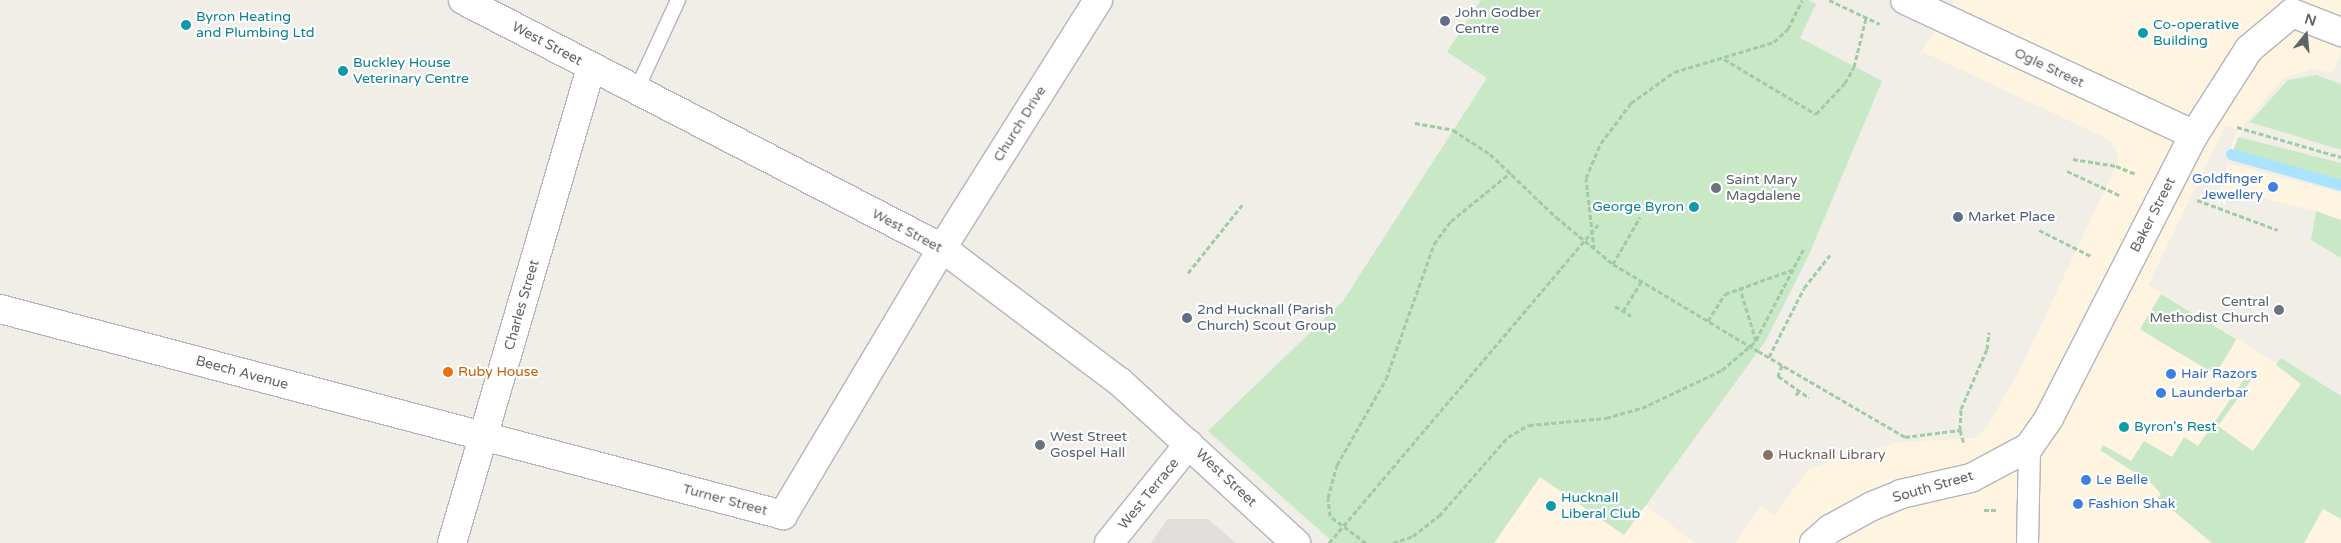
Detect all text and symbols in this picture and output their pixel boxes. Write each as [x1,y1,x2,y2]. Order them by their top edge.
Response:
place label: John Godber Centre [1455,5,1541,38]
place label: Byron Heating and Plumbing Ltd [196,9,315,41]
north arrow [2281,10,2331,60]
text: N [2303,10,2318,30]
marker: John Godber Centre [1439,15,1451,27]
place label: Co-operative Building [2153,17,2239,49]
street label: West Street [509,18,585,70]
marker: Byron Heating and Plumbing Ltd [180,19,192,31]
marker: Co-operative Building [2137,27,2149,39]
street label: Ogle Street [2011,45,2087,91]
place label: Buckley House Veterinary Centre [353,55,469,88]
marker: Buckley House Veterinary Centre [337,65,349,77]
street label: Church Drive [990,83,1050,165]
place label: Goldfinger Jewellery [2192,171,2263,203]
place label: Saint Mary Magdalene [1726,172,1801,204]
street label: Baker Street [2127,175,2179,255]
marker: Goldfinger Jewellery [2267,181,2279,193]
marker: Saint Mary Magdalene [1710,182,1722,194]
place label: George Byron [1592,199,1684,215]
marker: George Byron [1688,201,1700,213]
street label: West Street [869,205,945,257]
place label: Market Place [1968,209,2055,225]
marker: Market Place [1952,211,1964,223]
street label: Charles Street [501,258,543,352]
place label: Central Methodist Church [2150,294,2269,326]
place label: 2nd Hucknall (Parish Church) Scout Group [1197,302,1336,334]
marker: Central Methodist Church [2273,304,2285,316]
marker: 2nd Hucknall (Parish Church) Scout Group [1181,312,1193,324]
street label: Beech Avenue [194,353,290,393]
place label: Ruby House [458,364,538,380]
marker: Ruby House [442,366,454,378]
place label: Hair Razors [2181,366,2257,382]
marker: Hair Razors [2165,368,2177,380]
place label: Launderbar [2171,385,2248,401]
marker: Launderbar [2155,387,2167,399]
place label: Byron's Rest [2134,419,2217,435]
marker: Byron's Rest [2118,421,2130,433]
place label: West Street Gospel Hall [1050,429,1127,462]
marker: West Street Gospel Hall [1034,439,1046,451]
street label: West Street [1192,446,1260,510]
place label: Hucknall Library [1778,447,1886,463]
marker: Hucknall Library [1762,449,1774,461]
street label: West Terrace [1115,455,1183,533]
street label: South Street [1891,467,1975,507]
place label: Le Belle [2096,472,2148,488]
marker: Le Belle [2080,474,2092,486]
street label: Turner Street [681,481,769,519]
place label: Hucknall Liberal Club [1561,490,1640,522]
place label: Fashion Shak [2088,496,2175,512]
marker: Fashion Shak [2072,498,2084,510]
marker: Hucknall Liberal Club [1545,500,1557,512]

